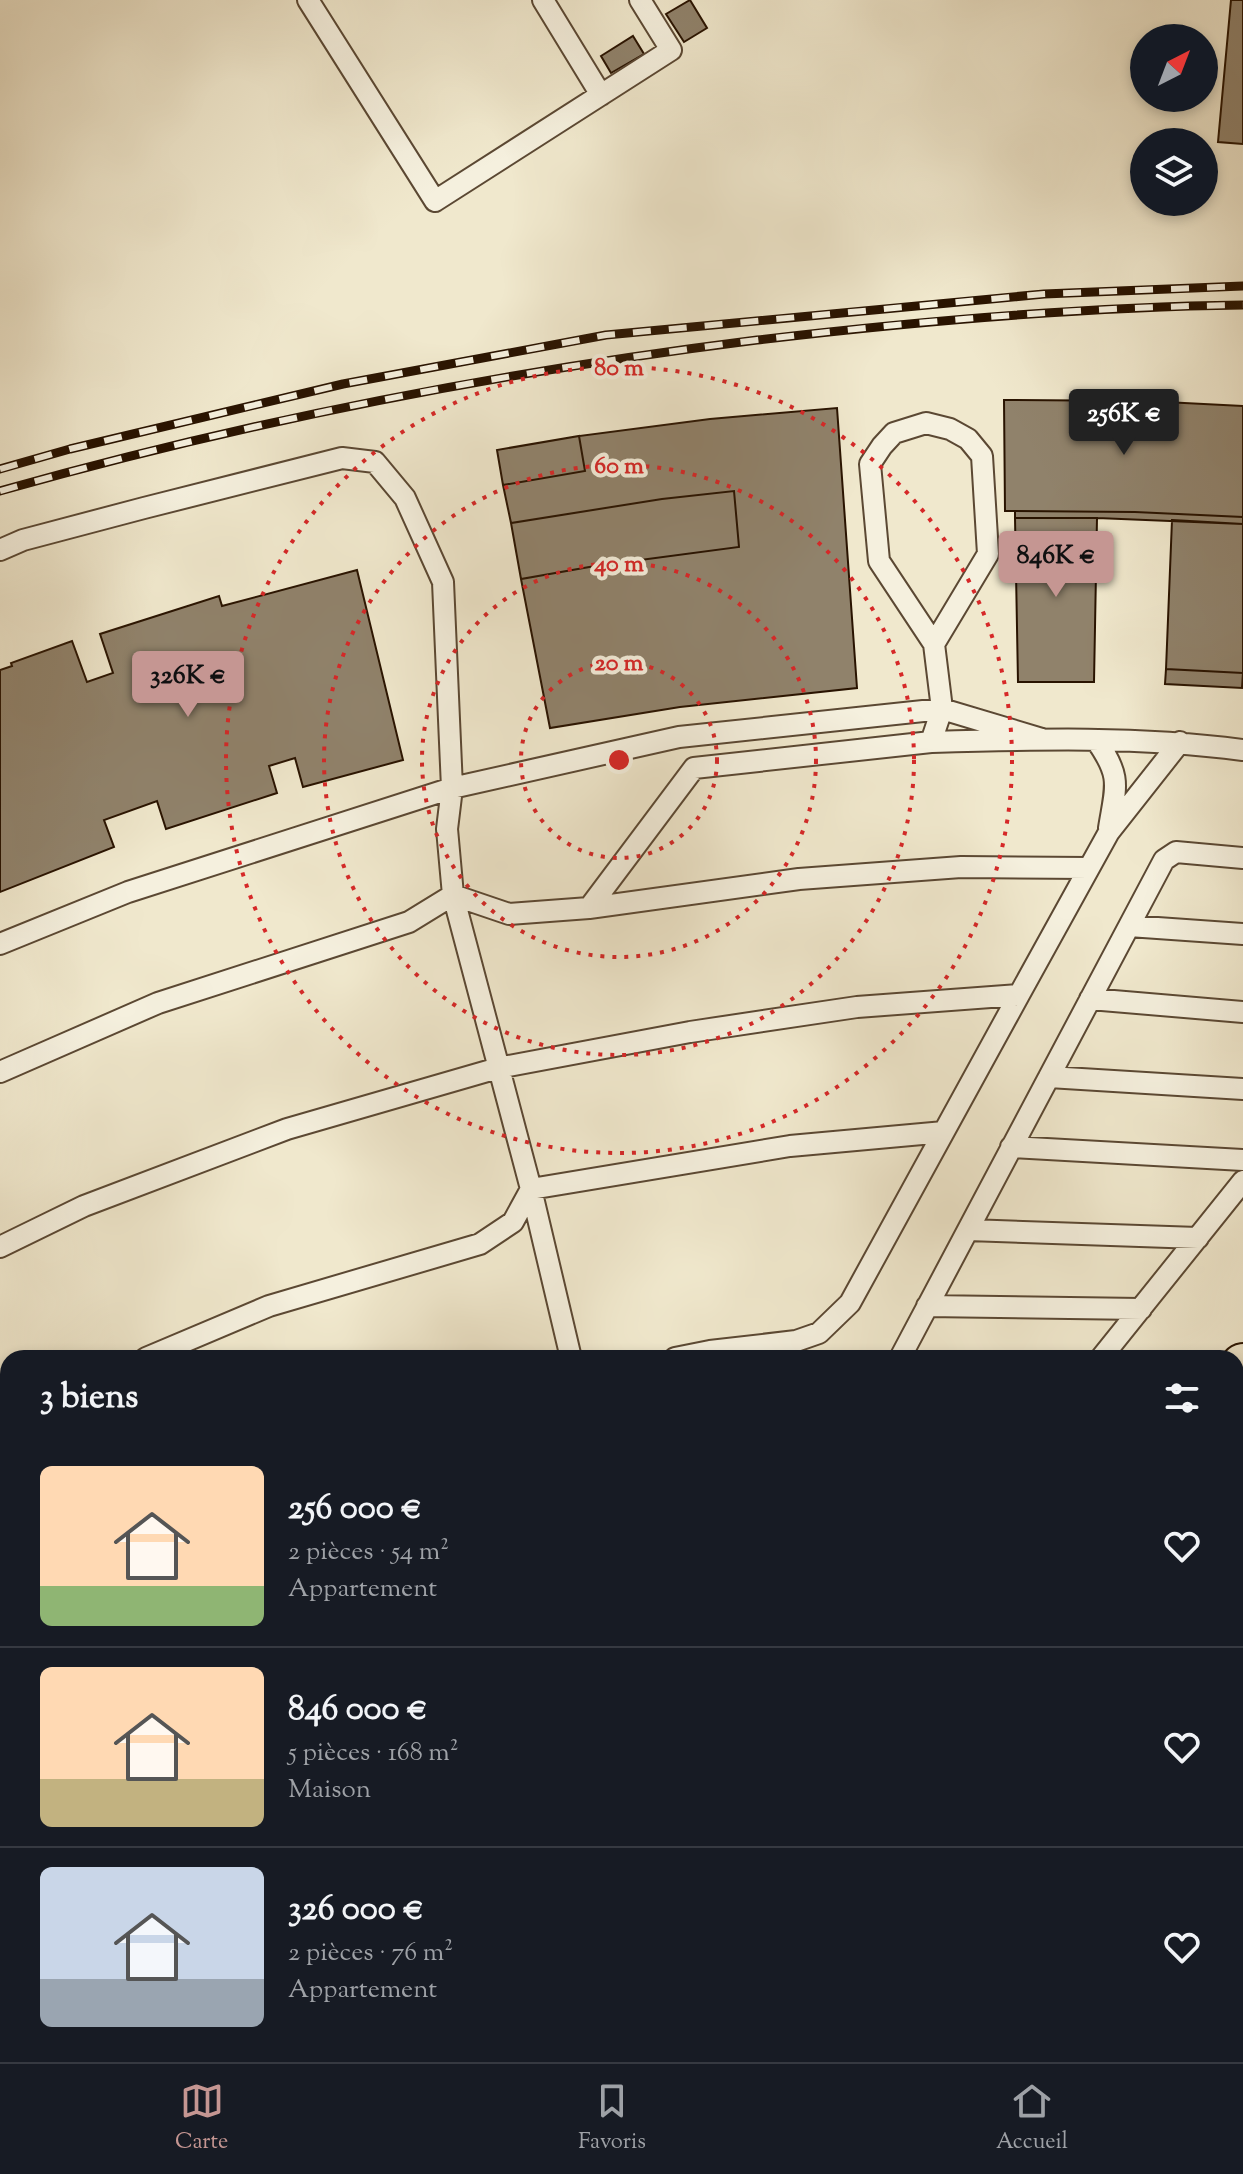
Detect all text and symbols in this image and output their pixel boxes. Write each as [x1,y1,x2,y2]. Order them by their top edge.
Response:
north arrow [1130,24,1218,112]
map controls [1130,24,1218,216]
button: layers [1130,128,1218,216]
text: 80 m [594,352,644,386]
pin: 256K € [1059,389,1189,457]
text: 256K € [1087,396,1161,433]
text: 60 m [594,450,644,484]
pin: 846K € [991,531,1121,599]
text: 846K € [1017,538,1095,575]
text: 40 m [593,548,644,582]
text: 20 m [595,647,644,681]
pin: 326K € [123,651,253,719]
text: 326K € [150,658,226,695]
centre of rings [605,746,633,774]
text: 3 biens [40,1374,138,1423]
icon: filters [1160,1376,1204,1420]
text: 256 000 € [288,1485,422,1534]
icon: home [104,1498,200,1594]
icon: heart [1160,1524,1204,1568]
text: 2 pièces · 54 m² [288,1534,449,1571]
text: Appartement [288,1571,437,1608]
text: 846 000 € [288,1686,428,1735]
icon: home [104,1699,200,1795]
icon: heart [1160,1725,1204,1769]
text: 5 pièces · 168 m² [288,1735,459,1772]
text: Maison [288,1772,371,1809]
text: 326 000 € [288,1886,424,1935]
icon: home [104,1899,200,1995]
icon: heart [1160,1925,1204,1969]
text: 2 pièces · 76 m² [288,1935,453,1972]
text: Appartement [288,1972,437,2009]
tab: Carte [175,2079,228,2159]
tab: Favoris [578,2079,646,2159]
tab: Accueil [996,2079,1068,2159]

